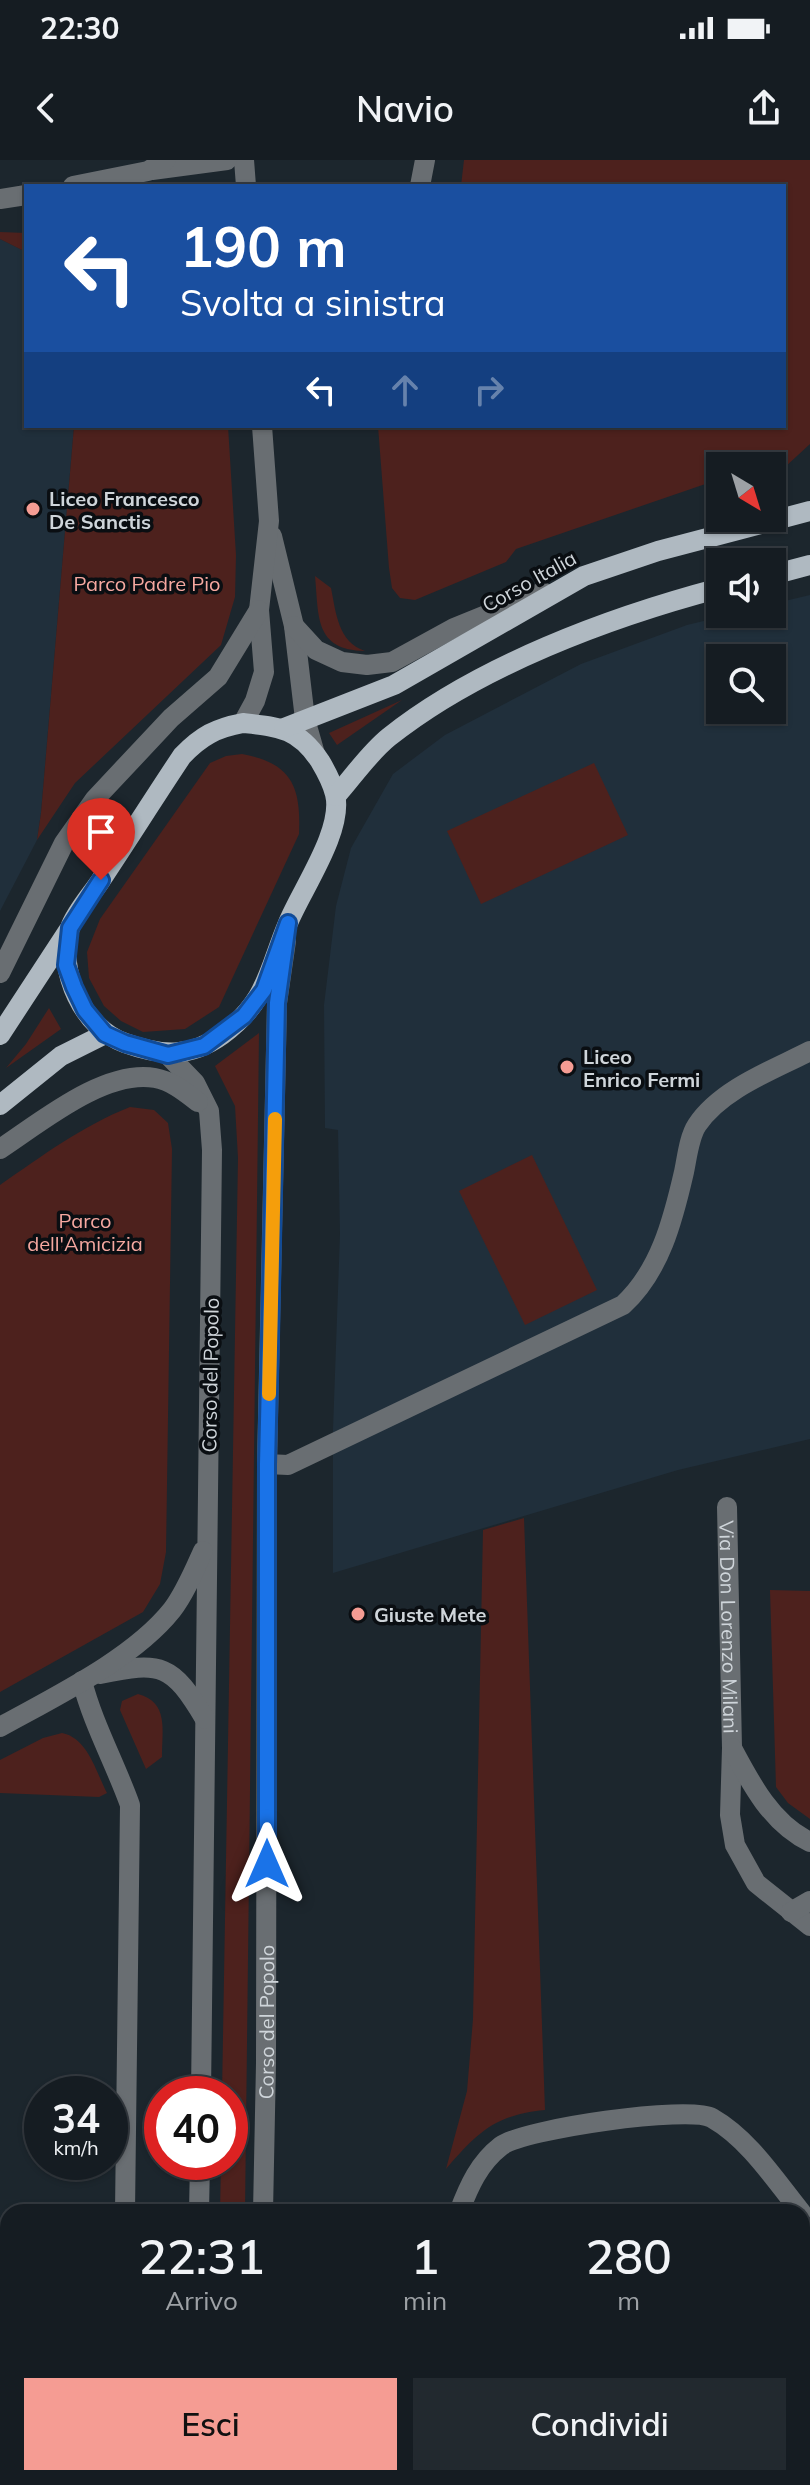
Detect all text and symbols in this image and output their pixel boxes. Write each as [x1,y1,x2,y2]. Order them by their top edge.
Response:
text: 22:30 [40,9,119,47]
icon: back [24,86,68,130]
text: Navio [356,86,454,131]
icon: share [742,86,786,130]
text: 190 m [180,211,347,281]
icon: left [48,216,152,320]
text: Svolta a sinistra [180,280,446,325]
icon: left [299,368,343,412]
icon: ahead [383,368,427,412]
icon: right [467,368,511,412]
north arrow [706,452,786,532]
map controls [706,452,786,724]
place label: Liceo Francesco De Sanctis [49,486,200,534]
marker: Liceo Francesco De Sanctis [24,500,42,518]
street label: Corso Italia [478,545,580,617]
button: sound [706,548,786,628]
park label: Parco Padre Pio [74,571,220,596]
button: search [706,644,786,724]
pin [67,798,135,880]
icon: arrive [79,810,123,854]
place label: Liceo Enrico Fermi [583,1044,700,1092]
marker: Liceo Enrico Fermi [558,1058,576,1076]
park label: Parco dell'Amicizia [27,1208,143,1256]
street label: Corso del Popolo [196,1298,224,1452]
street label: Via Don Lorenzo Milani [715,1520,744,1734]
place label: Giuste Mete [374,1602,487,1627]
marker: Giuste Mete [349,1605,367,1623]
position arrow [225,1822,309,1906]
street label: Corso del Popolo [253,1945,279,2100]
speed limit sign: 40 [144,2076,248,2180]
text: 34 [52,2093,100,2143]
text: km/h [53,2135,99,2160]
text: 22:31 [138,2226,265,2286]
text: 1 [411,2226,439,2286]
text: 280 [585,2226,672,2286]
text: Arrivo [165,2284,238,2317]
text: min [403,2284,447,2317]
text: m [617,2284,640,2317]
button: Esci [24,2378,397,2470]
button: Condividi [413,2378,786,2470]

